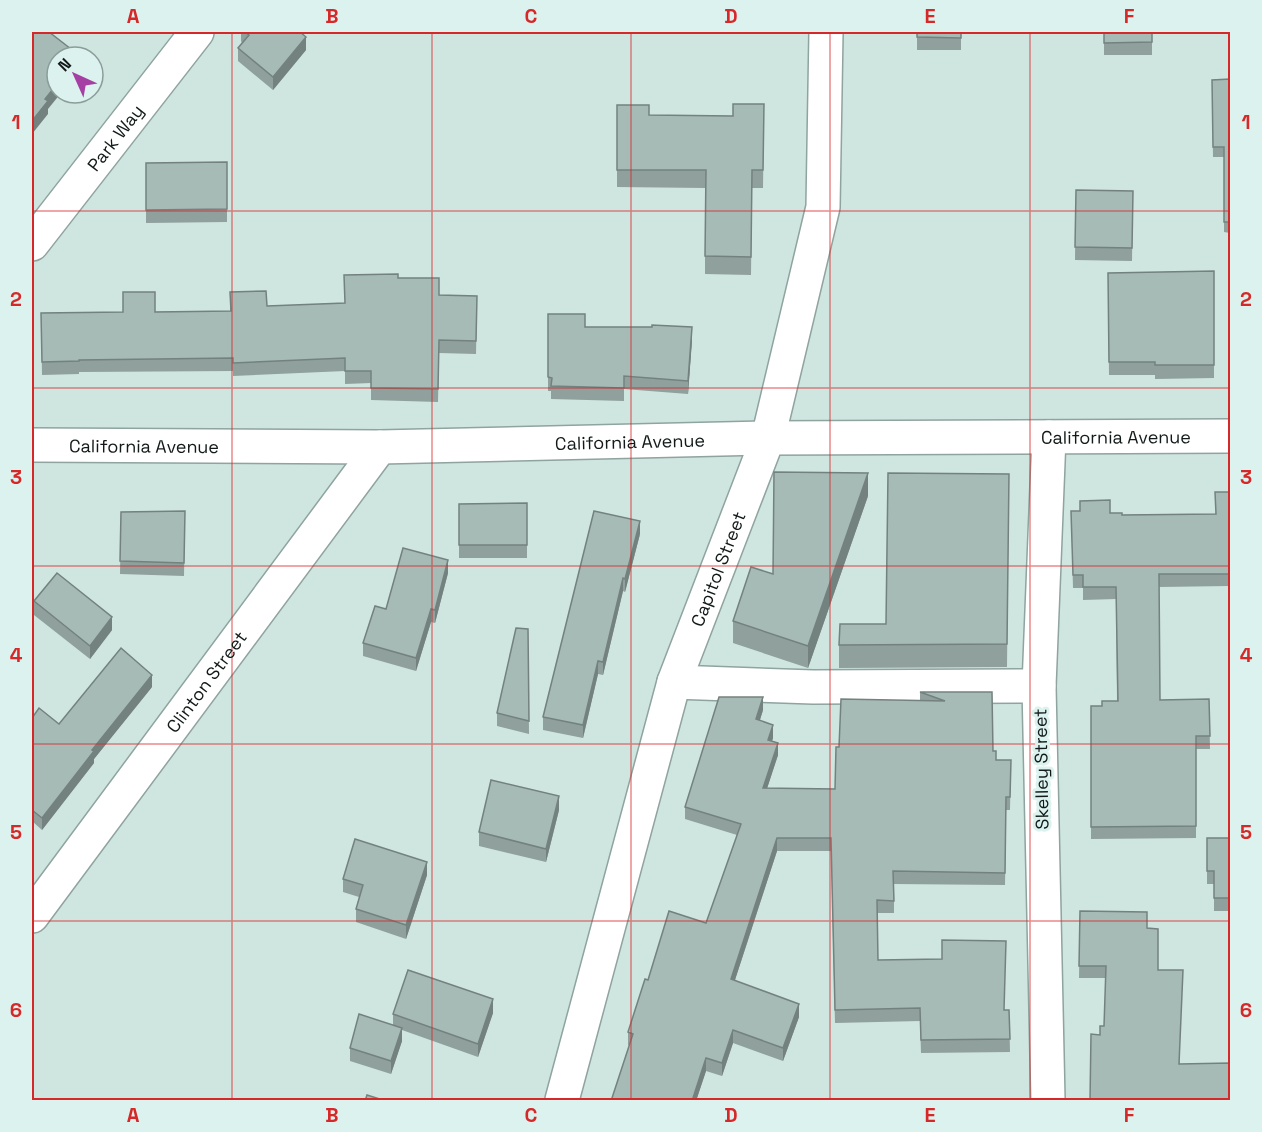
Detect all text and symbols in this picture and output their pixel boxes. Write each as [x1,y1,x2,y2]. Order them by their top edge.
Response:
text: A [127,3,140,29]
text: B [325,3,339,29]
text: C [525,3,538,29]
text: D [724,3,738,29]
text: E [924,3,936,29]
text: F [1124,3,1135,29]
north arrow [45,45,105,105]
text: N [54,54,76,76]
street label: Park Way [82,99,148,176]
text: 1 [11,109,21,135]
text: 1 [1241,109,1251,135]
text: 2 [10,286,22,312]
text: 2 [1240,286,1252,312]
street label: California Avenue [1041,425,1191,448]
street label: California Avenue [555,428,705,454]
street label: California Avenue [69,434,219,458]
text: 3 [10,464,22,490]
text: 3 [1240,464,1252,490]
street label: Capitol Street [685,508,750,629]
street label: Clinton Street [161,626,251,737]
text: 4 [10,642,23,668]
text: 4 [1240,642,1253,668]
street label: Skelley Street [1028,708,1054,830]
text: 5 [10,819,22,845]
text: 5 [1240,819,1252,845]
text: 6 [10,997,22,1023]
text: 6 [1240,997,1252,1023]
text: A [127,1102,140,1128]
text: B [325,1102,339,1128]
text: C [525,1102,538,1128]
text: D [724,1102,738,1128]
text: E [924,1102,936,1128]
text: F [1124,1102,1135,1128]

